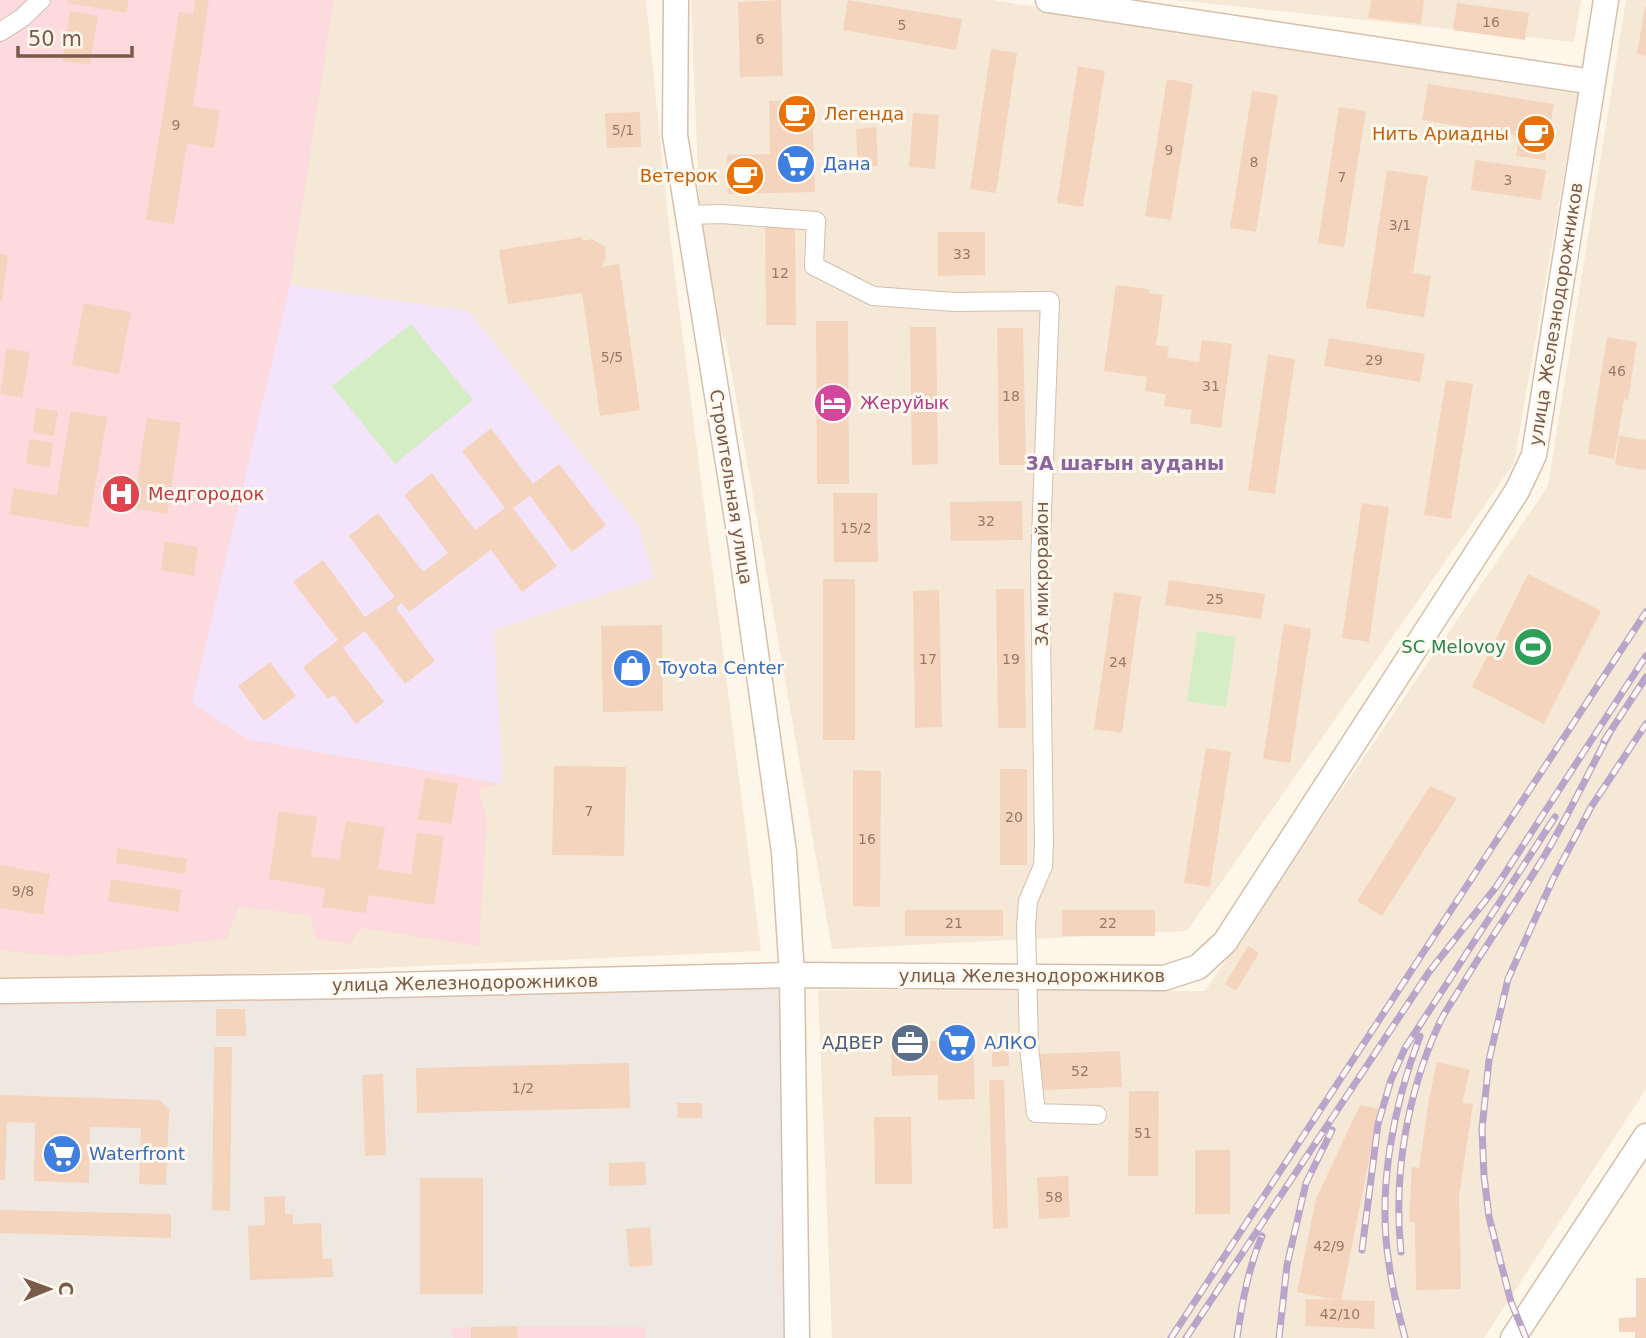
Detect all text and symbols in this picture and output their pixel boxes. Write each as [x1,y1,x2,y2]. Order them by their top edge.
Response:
scale bar [18,14,131,58]
house number: 16 [1482,14,1500,30]
house number: 5 [898,17,906,33]
text: 50 m [28,27,82,51]
house number: 6 [756,31,765,47]
cafe icon: Легенда [776,93,818,135]
place label: Легенда [824,103,904,124]
cafe icon: Нить Ариадны [1515,113,1557,155]
house number: 9 [172,117,180,133]
house number: 5/1 [612,122,634,138]
place label: Нить Ариадны [1372,123,1509,144]
house number: 9 [1165,142,1173,158]
supermarket icon: Дана [775,143,817,185]
place label: Дана [823,153,871,174]
house number: 8 [1250,154,1258,170]
cafe icon: Ветерок [724,155,766,197]
place label: Ветерок [640,165,718,186]
house number: 7 [1338,169,1346,185]
house number: 3 [1504,172,1512,188]
street label: улица Железнодорожников [1524,181,1587,447]
house number: 3/1 [1389,217,1411,233]
house number: 33 [953,246,971,262]
house number: 12 [771,265,789,281]
house number: 5/5 [601,349,623,365]
house number: 29 [1365,352,1383,368]
house number: 46 [1608,363,1626,379]
house number: 31 [1202,378,1220,394]
hotel icon: Жеруйык [812,382,854,424]
street label: Строительная улица [706,388,757,586]
house number: 18 [1002,388,1020,404]
place label: Жеруйык [860,392,949,413]
district label: 3А шағын ауданы [1026,452,1224,474]
hospital icon: Медгородок [100,473,142,515]
place label: Медгородок [148,483,264,504]
street label: 3А микрорайон [1031,501,1052,647]
house number: 32 [977,513,995,529]
house number: 15/2 [840,520,872,536]
house number: 25 [1206,591,1224,607]
sports icon: SC Melovoy [1512,626,1554,668]
place label: SC Melovoy [1401,636,1506,657]
shop icon: Toyota Center [611,647,653,689]
house number: 17 [919,651,937,667]
house number: 19 [1002,651,1020,667]
house number: 24 [1109,654,1127,670]
place label: Toyota Center [658,657,785,678]
house number: 7 [585,803,593,819]
house number: 20 [1005,809,1023,825]
house number: 16 [858,831,876,847]
house number: 9/8 [12,883,34,899]
house number: 21 [945,915,963,931]
house number: 22 [1099,915,1117,931]
street label: улица Железнодорожников [899,965,1165,986]
street label: улица Железнодорожников [332,970,598,995]
office icon: АДВЕР [889,1022,931,1064]
supermarket icon: АЛКО [936,1022,978,1064]
place label: АДВЕР [822,1032,883,1053]
place label: АЛКО [984,1032,1037,1053]
house number: 52 [1071,1063,1089,1079]
house number: 1/2 [512,1080,534,1096]
house number: 51 [1134,1125,1152,1141]
supermarket icon: Waterfront [41,1133,83,1175]
place label: Waterfront [89,1143,185,1164]
house number: 58 [1045,1189,1063,1205]
house number: 42/9 [1313,1238,1345,1254]
north arrow [14,1254,84,1324]
text: С [55,1282,77,1296]
house number: 42/10 [1320,1306,1360,1322]

